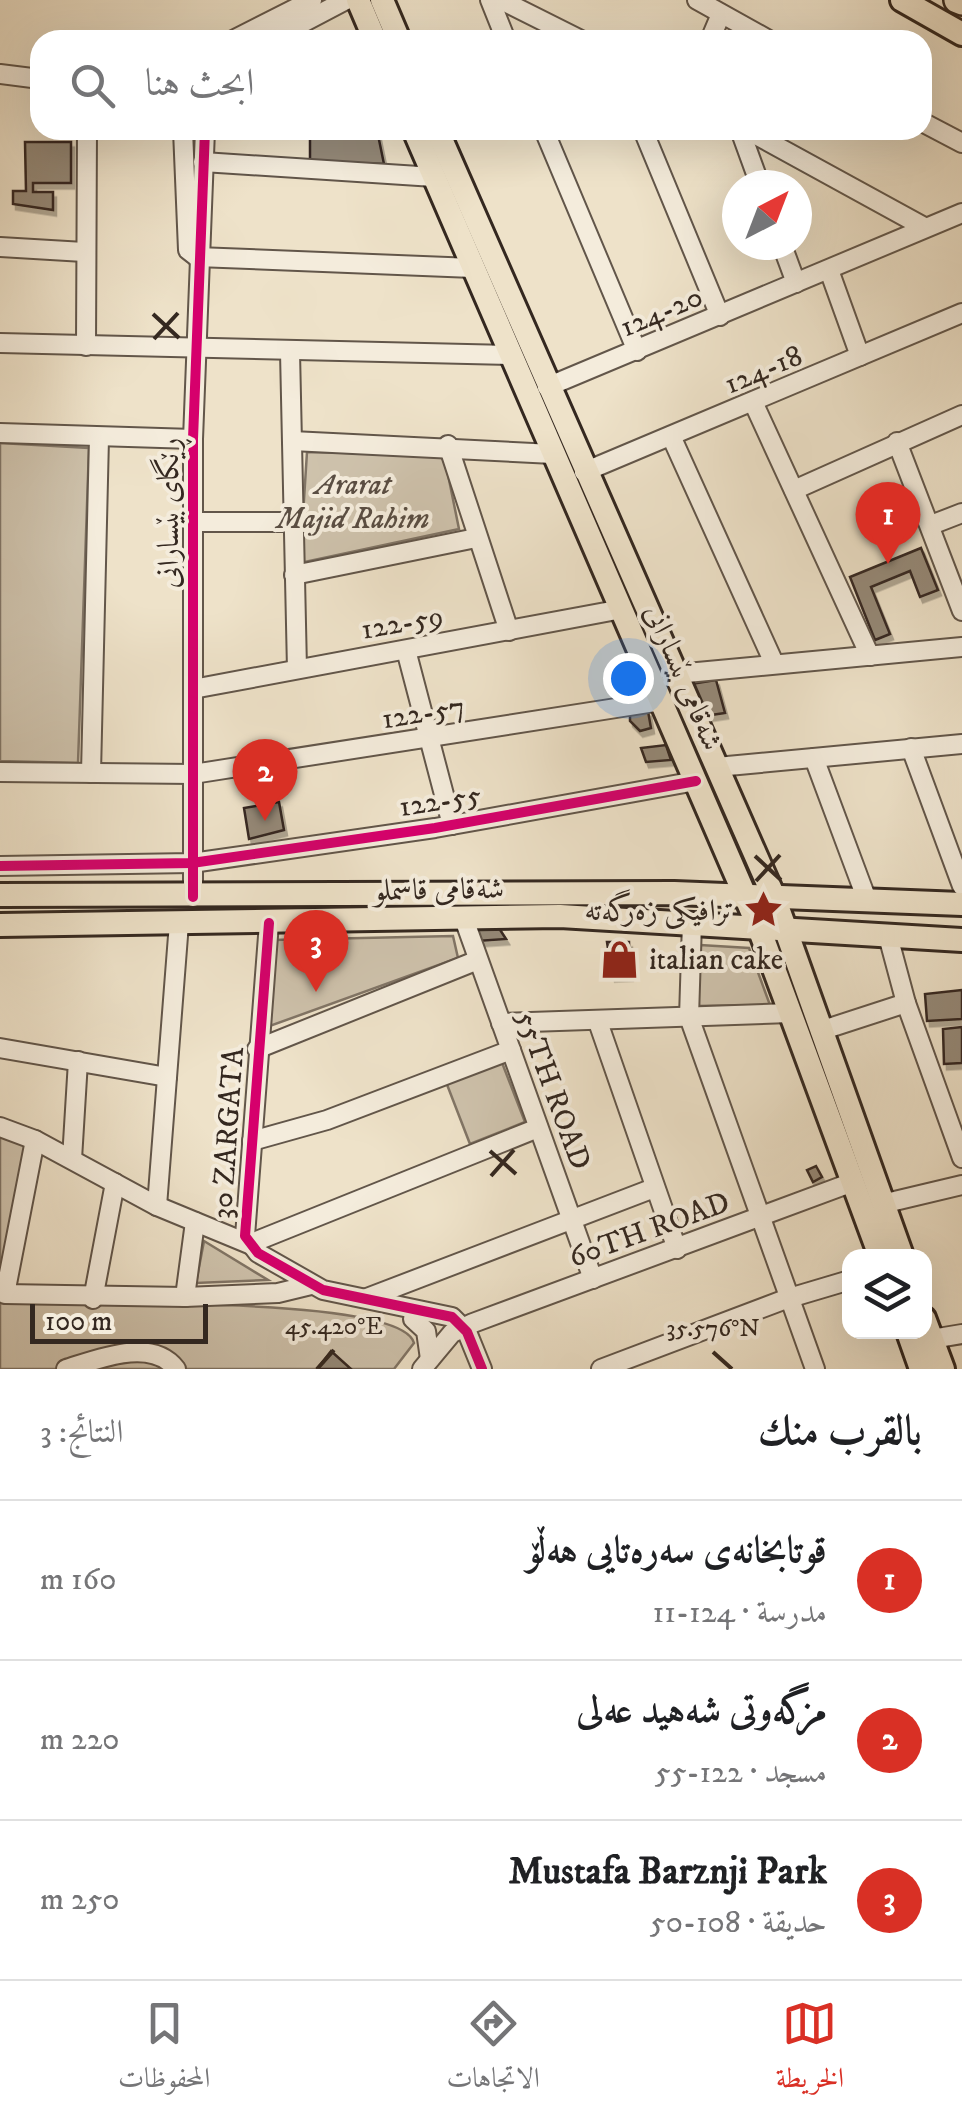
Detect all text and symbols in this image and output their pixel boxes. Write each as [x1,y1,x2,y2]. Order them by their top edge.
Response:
search box [30,30,932,140]
icon: search [65,58,120,113]
text: ابحث هنا [145,60,255,108]
north arrow [722,170,812,260]
street label: 124-20 [615,279,708,346]
street label: 124-18 [719,337,808,403]
street label: ڕێگای بێسارانی [149,438,192,588]
park label: Ararat Majid Rahim [274,467,430,538]
pin: 1 [856,482,920,564]
street label: 122-59 [358,598,446,649]
street label: شەقامی بێسارانی [635,599,730,756]
your location [603,653,654,704]
street label: 122-57 [379,689,467,738]
pin: 2 [232,738,298,821]
street label: 122-55 [397,777,484,826]
street label: شەقامی قاسملو [371,871,504,910]
place label: ترافیکی زەرگەتە [584,889,734,930]
place icon: ترافیکی زەرگەتە [743,889,785,931]
pin: 3 [284,910,348,992]
shop icon: italian cake [598,938,640,980]
place label: italian cake [649,942,783,979]
street label: 55TH ROAD [507,1006,598,1175]
street label: 30 ZARGATA [204,1045,253,1220]
street label: 60TH ROAD [564,1184,735,1277]
map controls [842,1249,932,1339]
button: layers [842,1249,932,1339]
scale bar [30,1299,208,1344]
text: 100 m [45,1304,112,1339]
text: 45.420°E [285,1311,383,1342]
text: 35.576°N [666,1313,760,1344]
text: بالقرب منك [758,1406,922,1458]
text: النتائج: 3 [40,1413,123,1453]
text: قوتابخانەی سەرەتایی هەڵۆ [526,1527,827,1575]
text: 160 m [40,1560,116,1600]
text: 1 [884,1560,895,1600]
text: مدرسة · 124-11 [653,1593,827,1633]
text: مزگەوتی شەهید عەلی [576,1687,827,1735]
text: 220 m [40,1720,120,1760]
text: 2 [882,1720,897,1760]
text: مسجد · 122-55 [655,1753,827,1793]
text: Mustafa Barznji Park [508,1848,827,1896]
text: 250 m [40,1880,120,1920]
text: 3 [884,1880,895,1920]
text: حديقة · 108-50 [650,1903,827,1943]
tab: المحفوظات [118,1996,210,2105]
tab: الاتجاهات [446,1996,540,2105]
tab: الخريطة [776,1996,844,2105]

